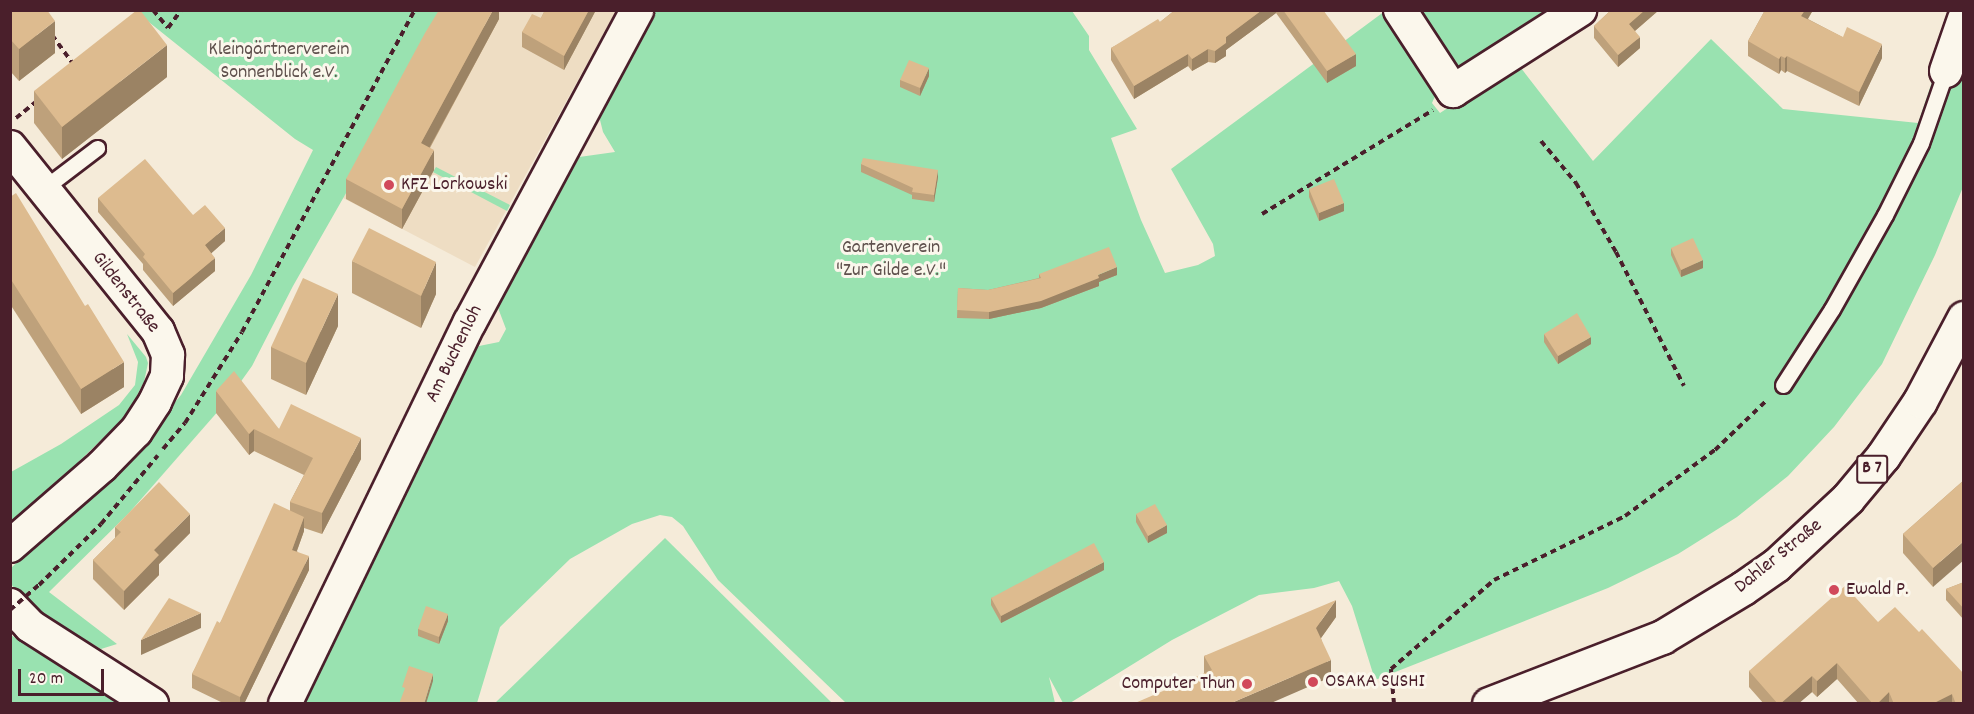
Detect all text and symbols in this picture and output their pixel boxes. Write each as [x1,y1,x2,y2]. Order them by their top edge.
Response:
park label: Kleingärtnerverein Sonnenblick e.V. [209,38,349,85]
place label: KFZ Lorkowski [401,173,507,197]
marker: KFZ Lorkowski [382,178,396,192]
park label: Gartenverein "Zur Gilde e.V." [836,236,946,283]
street label: Gildenstraße [86,247,164,339]
street label: Am Buchenloh [421,301,489,407]
road number: B 7 [1856,454,1888,484]
street label: Dahler Straße [1730,514,1828,600]
place label: Ewald P. [1846,578,1908,602]
marker: Ewald P. [1827,583,1841,597]
scale bar [21,657,106,695]
text: 20 m [29,667,63,692]
place label: OSAKA SUSHI [1325,670,1425,694]
place label: Computer Thun [1121,672,1235,696]
marker: OSAKA SUSHI [1306,675,1320,689]
marker: Computer Thun [1240,677,1254,691]

